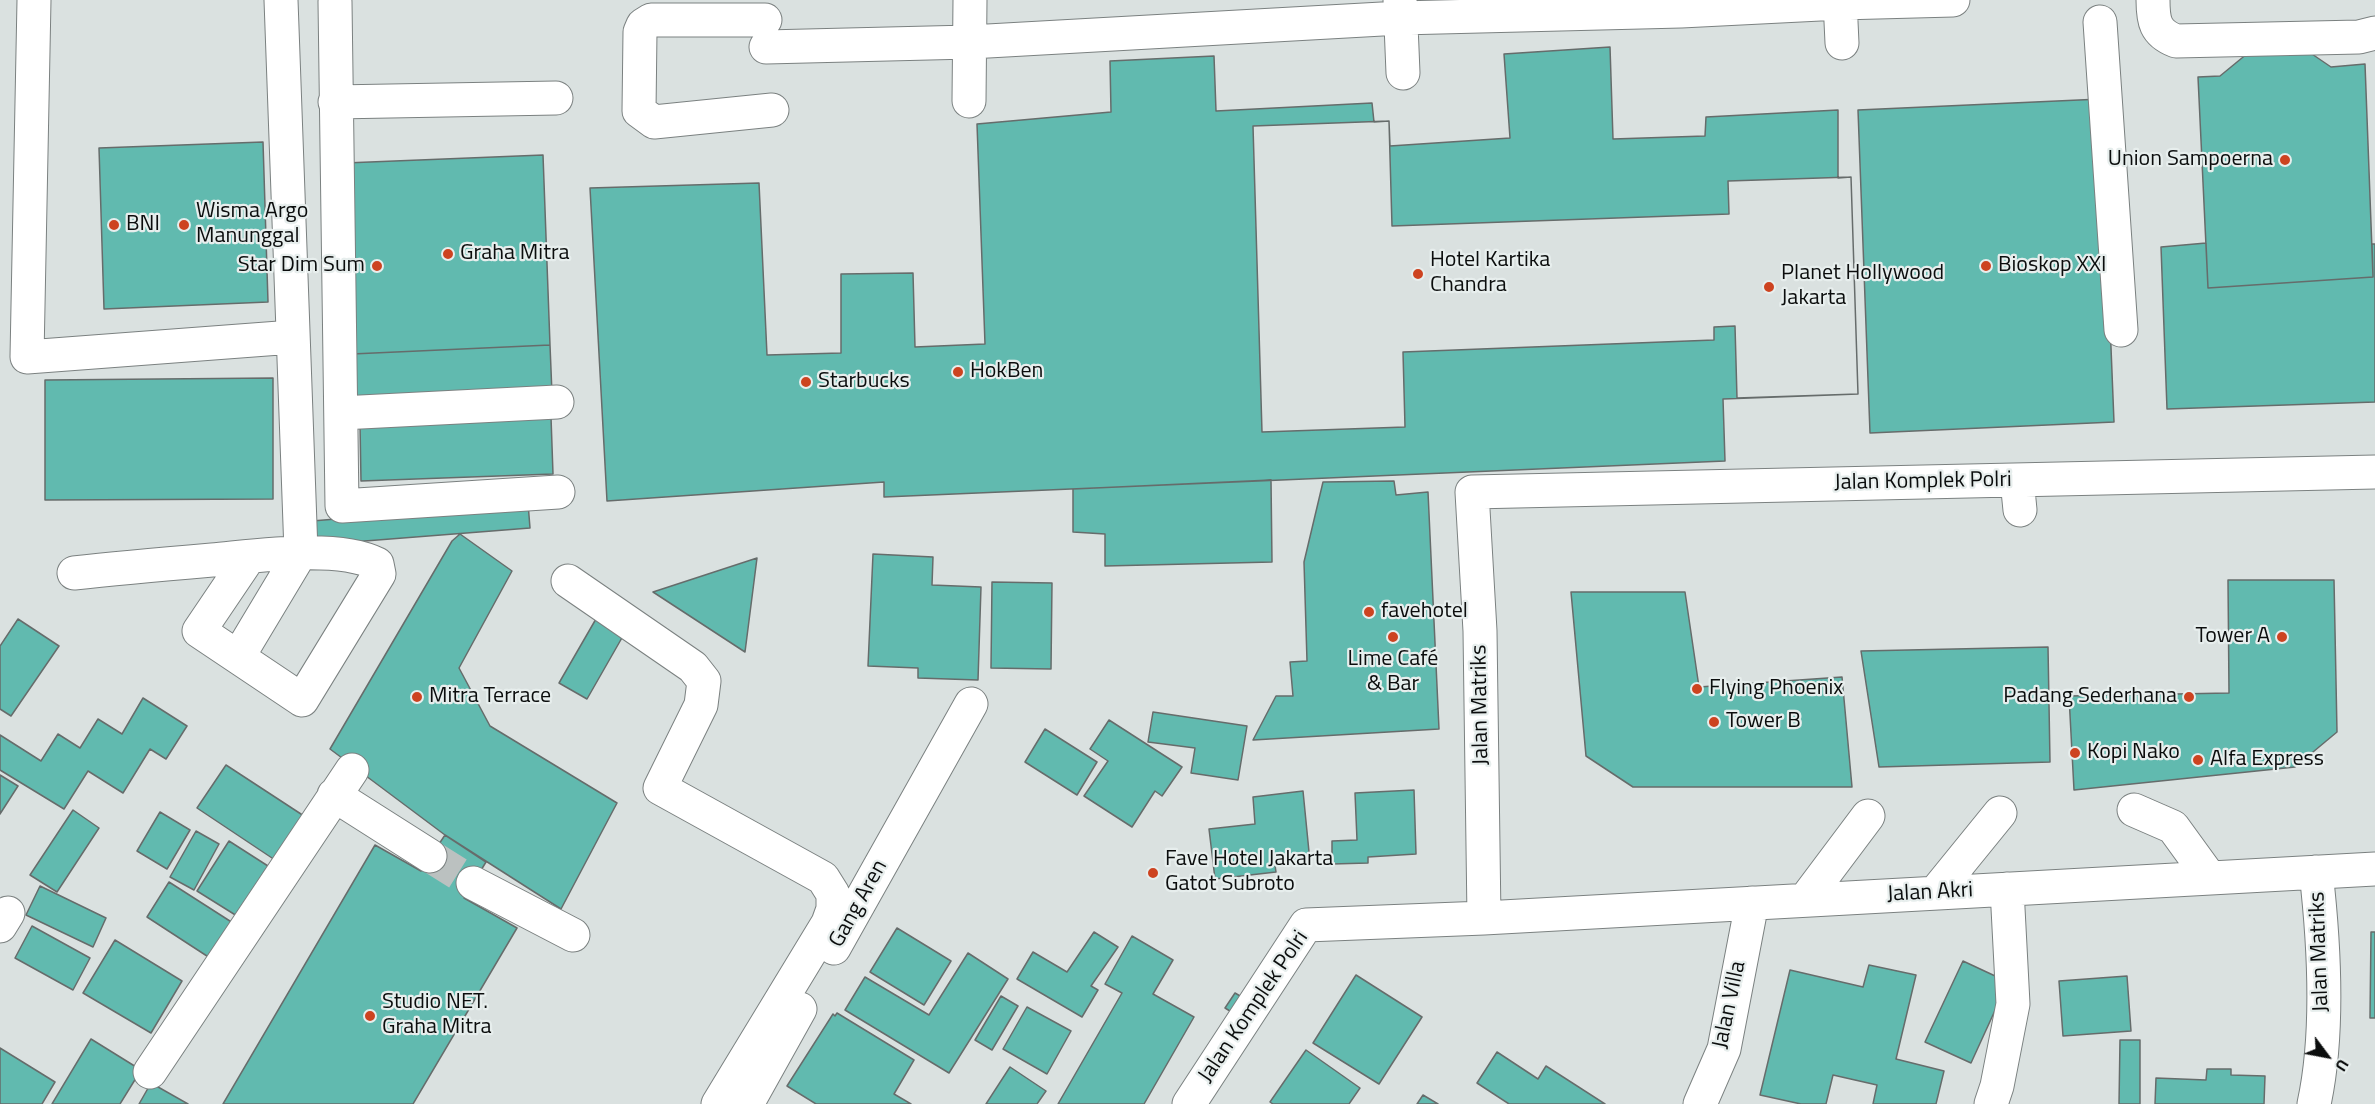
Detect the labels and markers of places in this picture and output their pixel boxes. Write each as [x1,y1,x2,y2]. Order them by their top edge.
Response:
place label: Union Sampoerna [2108,147,2273,173]
marker: Union Sampoerna [2278,153,2292,167]
place label: Wisma Argo Manunggal [196,199,308,250]
place label: BNI [126,212,160,238]
marker: BNI [107,218,121,232]
marker: Wisma Argo Manunggal [177,218,191,232]
place label: Graha Mitra [460,241,570,267]
marker: Graha Mitra [441,247,455,261]
place label: Hotel Kartika Chandra [1430,248,1550,300]
place label: Star Dim Sum [238,253,365,279]
place label: Bioskop XXI [1998,253,2106,279]
marker: Star Dim Sum [370,259,384,273]
marker: Bioskop XXI [1979,259,1993,273]
place label: Planet Hollywood Jakarta [1781,261,1944,312]
marker: Hotel Kartika Chandra [1411,267,1425,281]
marker: Planet Hollywood Jakarta [1762,280,1776,294]
place label: HokBen [970,359,1043,385]
marker: HokBen [951,365,965,379]
place label: Starbucks [818,369,910,395]
marker: Starbucks [799,375,813,389]
place label: favehotel [1381,599,1468,625]
marker: favehotel [1362,605,1376,619]
place label: Tower A [2196,624,2270,650]
marker: Lime Café & Bar [1386,630,1400,644]
marker: Tower A [2275,630,2289,644]
place label: Lime Café & Bar [1348,647,1438,698]
place label: Flying Phoenix [1709,676,1843,702]
marker: Flying Phoenix [1690,682,1704,696]
place label: Mitra Terrace [429,684,551,710]
place label: Padang Sederhana [2003,684,2177,710]
marker: Mitra Terrace [410,690,424,704]
marker: Padang Sederhana [2182,690,2196,704]
place label: Tower B [1726,709,1801,735]
marker: Tower B [1707,715,1721,729]
place label: Kopi Nako [2087,740,2180,766]
marker: Kopi Nako [2068,746,2082,760]
place label: Alfa Express [2210,747,2324,773]
marker: Alfa Express [2191,753,2205,767]
place label: Fave Hotel Jakarta Gatot Subroto [1165,847,1333,898]
marker: Fave Hotel Jakarta Gatot Subroto [1146,866,1160,880]
place label: Studio NET. Graha Mitra [382,990,492,1042]
marker: Studio NET. Graha Mitra [363,1009,377,1023]

